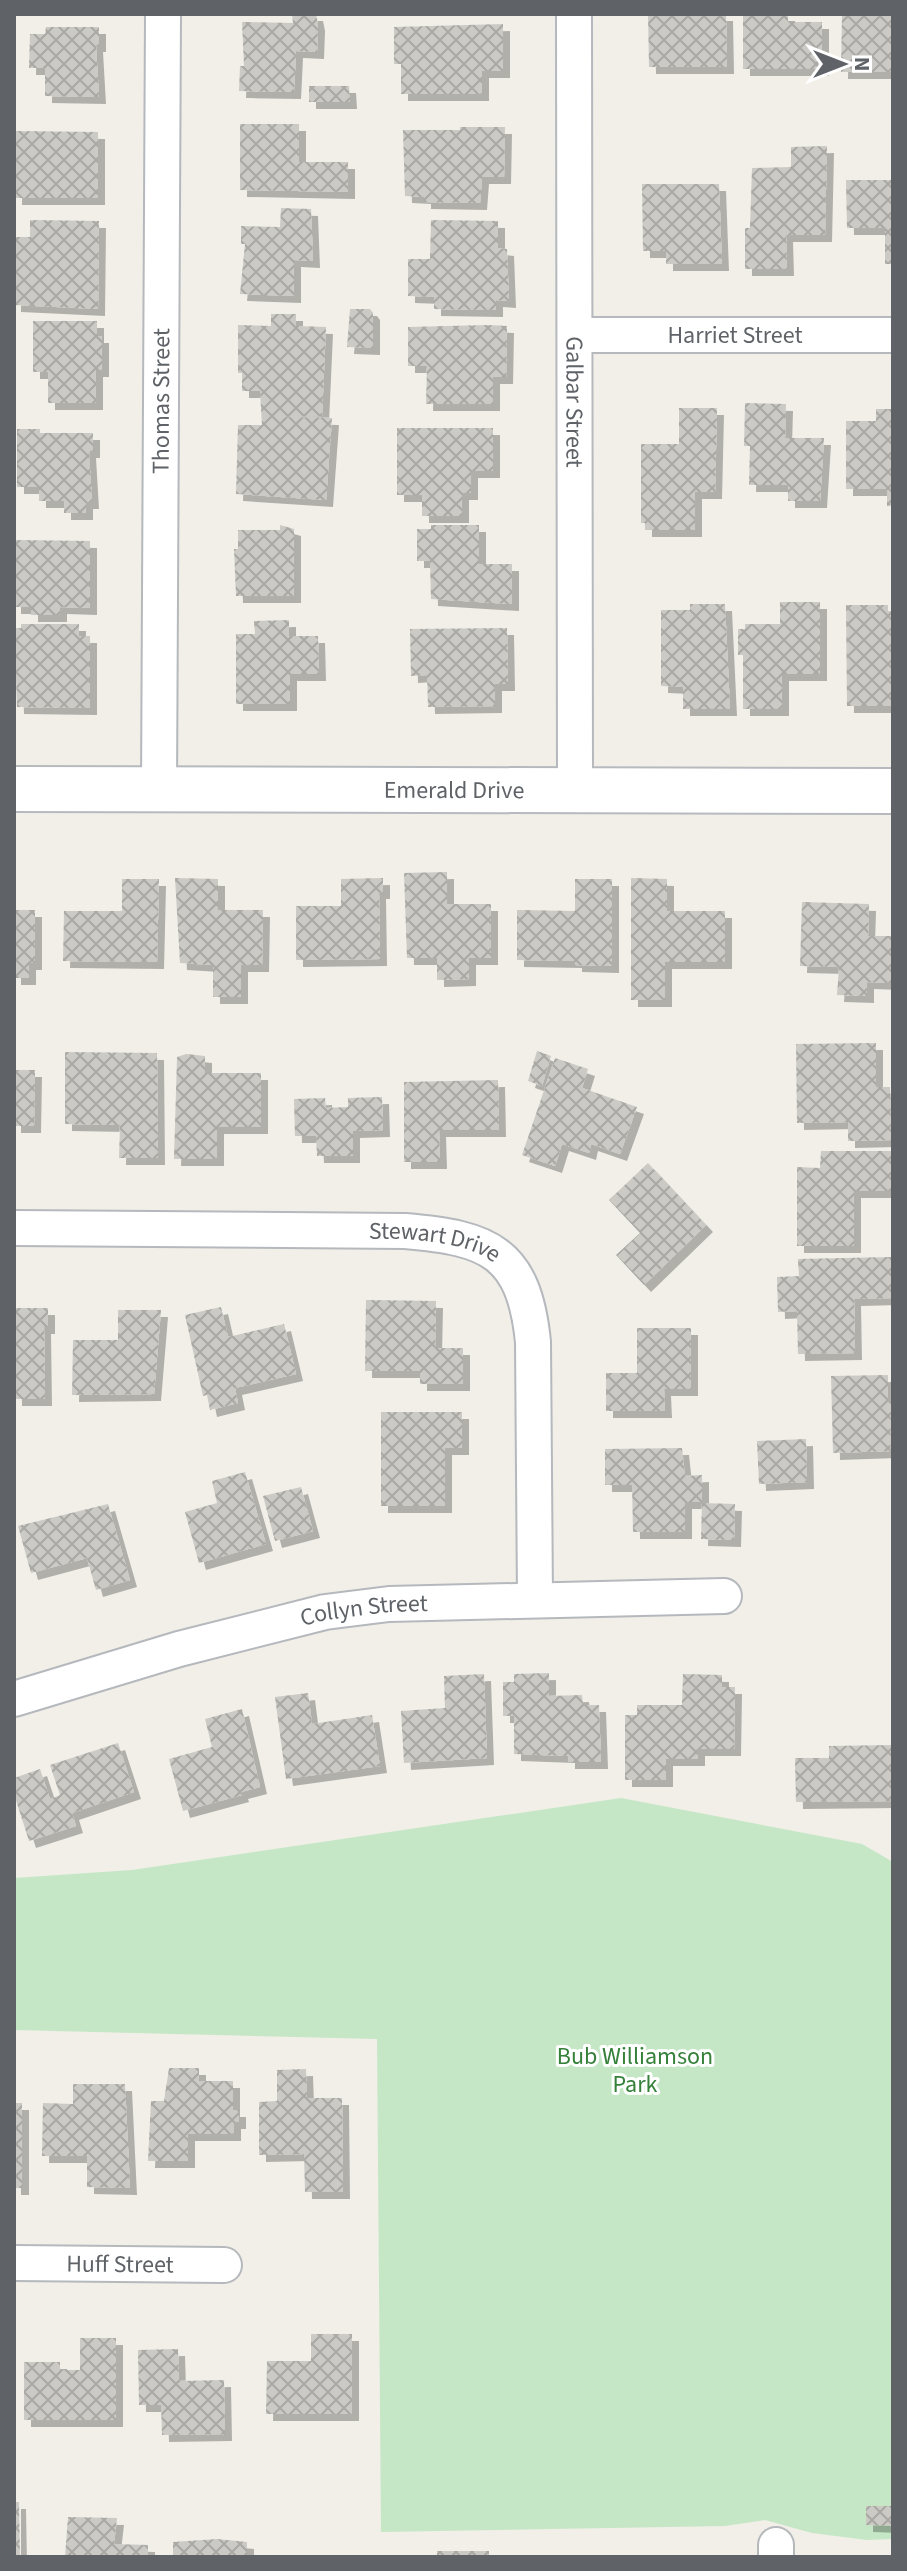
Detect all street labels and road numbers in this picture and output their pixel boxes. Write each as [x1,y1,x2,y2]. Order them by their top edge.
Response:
street label: Harriet Street [667,318,803,353]
street label: Thomas Street [143,328,179,474]
street label: Galbar Street [557,336,592,468]
street label: Emerald Drive [384,772,524,808]
street label: Stewart Drive [369,1213,508,1271]
street label: Collyn Street [296,1586,428,1635]
street label: Huff Street [66,2246,174,2282]

